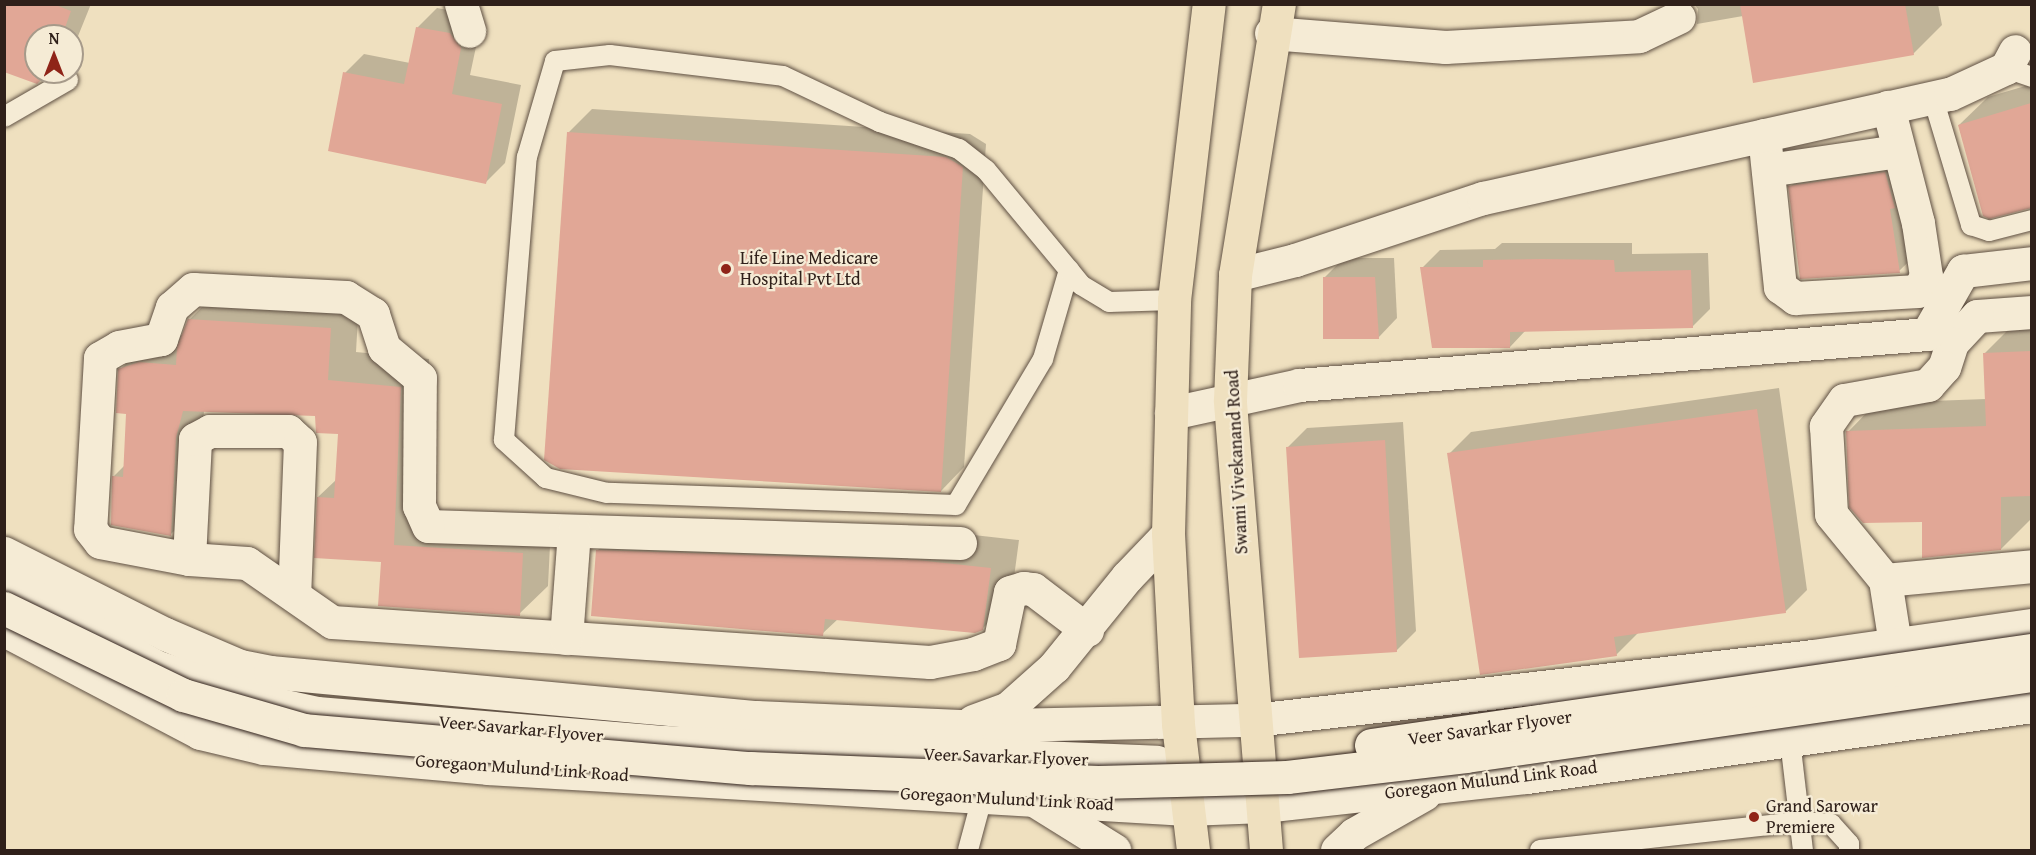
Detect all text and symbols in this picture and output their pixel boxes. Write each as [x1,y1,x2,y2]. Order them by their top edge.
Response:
north arrow [24,24,84,84]
text: N [49,26,59,50]
place label: Life Line Medicare Hospital Pvt Ltd [740,248,878,290]
marker: Life Line Medicare Hospital Pvt Ltd [717,260,735,278]
street label: Swami Vivekanand Road [1221,369,1253,555]
street label: Veer Savarkar Flyover [1407,706,1573,750]
street label: Veer Savarkar Flyover [438,711,604,747]
street label: Veer Savarkar Flyover [923,743,1089,771]
street label: Goregaon Mulund Link Road [415,750,629,786]
street label: Goregaon Mulund Link Road [1384,756,1598,804]
street label: Goregaon Mulund Link Road [900,783,1114,815]
place label: Grand Sarowar Premiere [1766,796,1878,838]
marker: Grand Sarowar Premiere [1747,810,1761,824]

